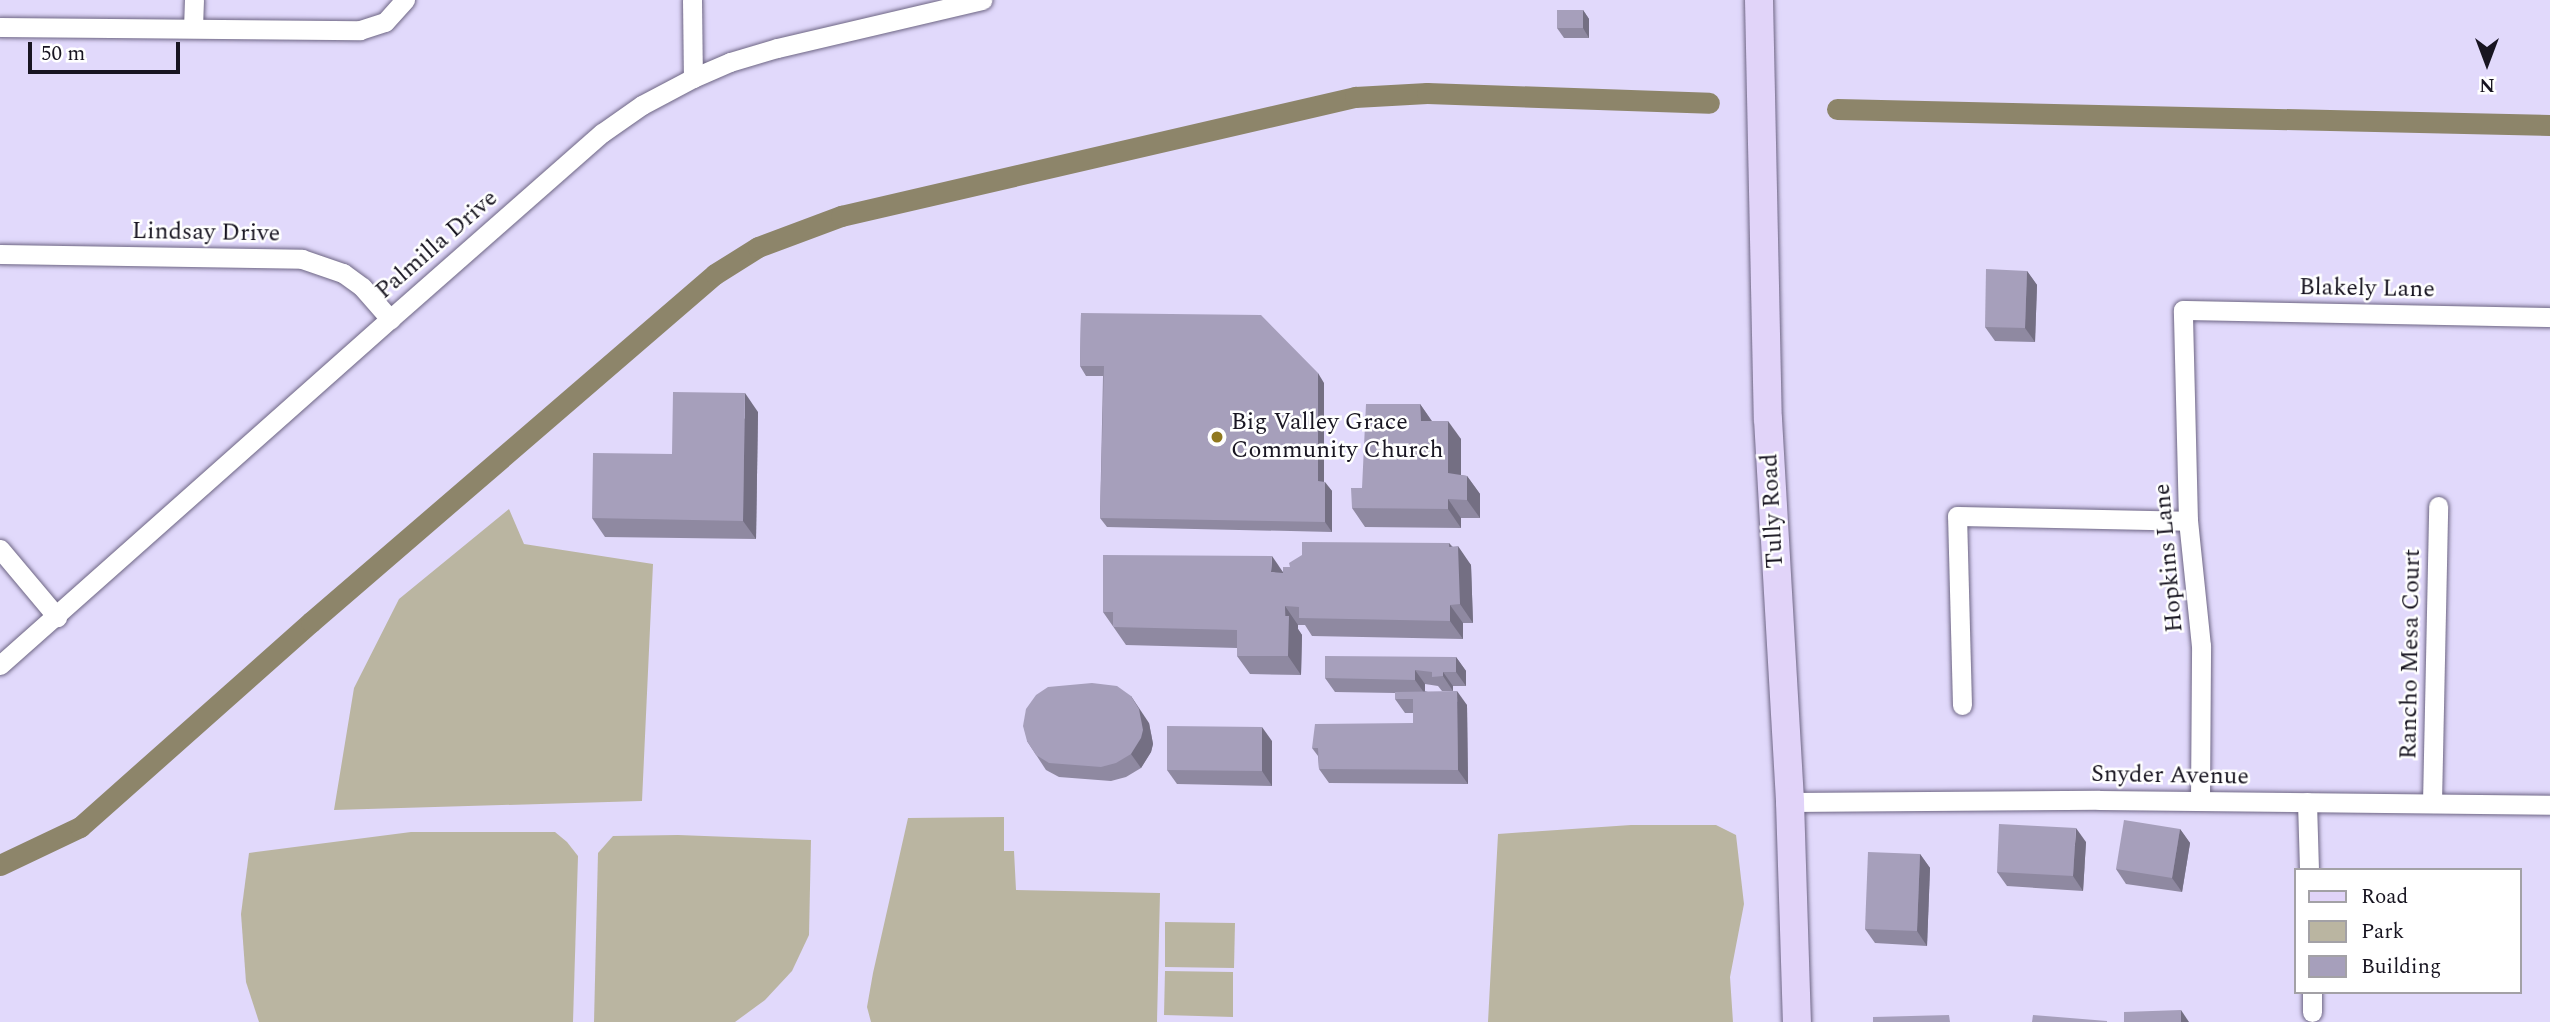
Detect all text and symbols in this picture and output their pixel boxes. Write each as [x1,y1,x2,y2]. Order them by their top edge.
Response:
scale bar [32,28,184,72]
north arrow [2452,28,2522,98]
text: 50 m [41,38,85,70]
text: N [2479,70,2495,99]
street label: Palmilla Drive [370,184,504,306]
street label: Lindsay Drive [132,217,280,249]
street label: Blakely Lane [2299,273,2435,305]
place label: Big Valley Grace Community Church [1231,409,1443,465]
marker: Big Valley Grace Community Church [1209,429,1225,445]
street label: Tully Road [1756,453,1790,569]
street label: Hopkins Lane [2148,482,2190,634]
street label: Rancho Mesa Court [2395,548,2427,760]
street label: Snyder Avenue [2091,760,2249,792]
legend [2294,868,2522,994]
text: Road [2361,881,2408,913]
text: Park [2361,916,2404,948]
text: Building [2361,951,2441,983]

